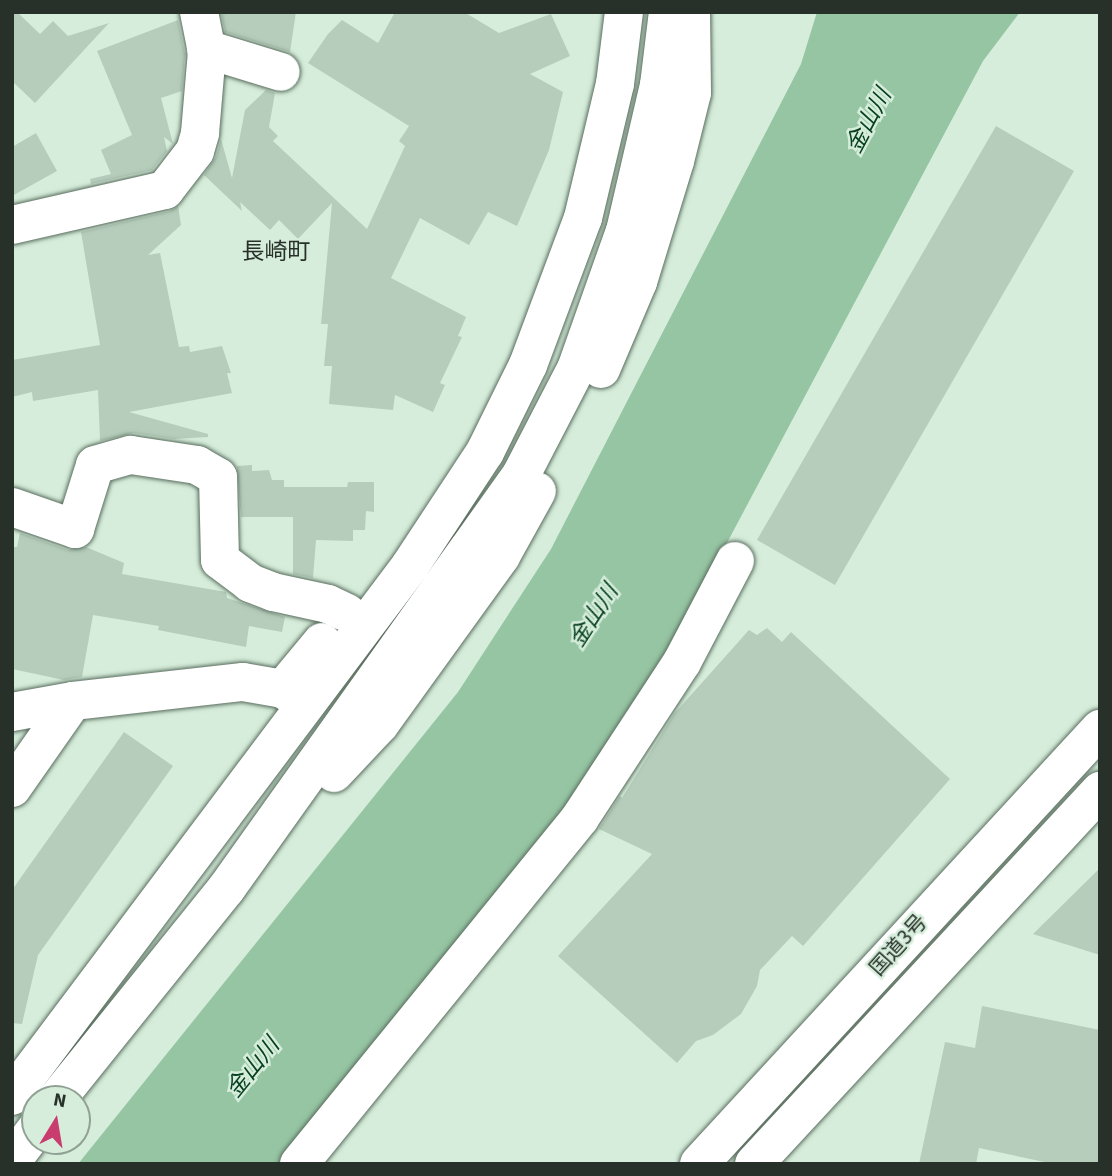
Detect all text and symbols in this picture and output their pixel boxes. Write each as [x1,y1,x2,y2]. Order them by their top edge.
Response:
water label: 金山川 [841,84,897,158]
district label: 長崎町 [242,238,310,266]
water label: 金山川 [564,580,624,652]
street label: 国道3号 [864,909,932,981]
water label: 金山川 [221,1033,285,1103]
north arrow [21,1085,91,1155]
text: N [51,1086,68,1115]

